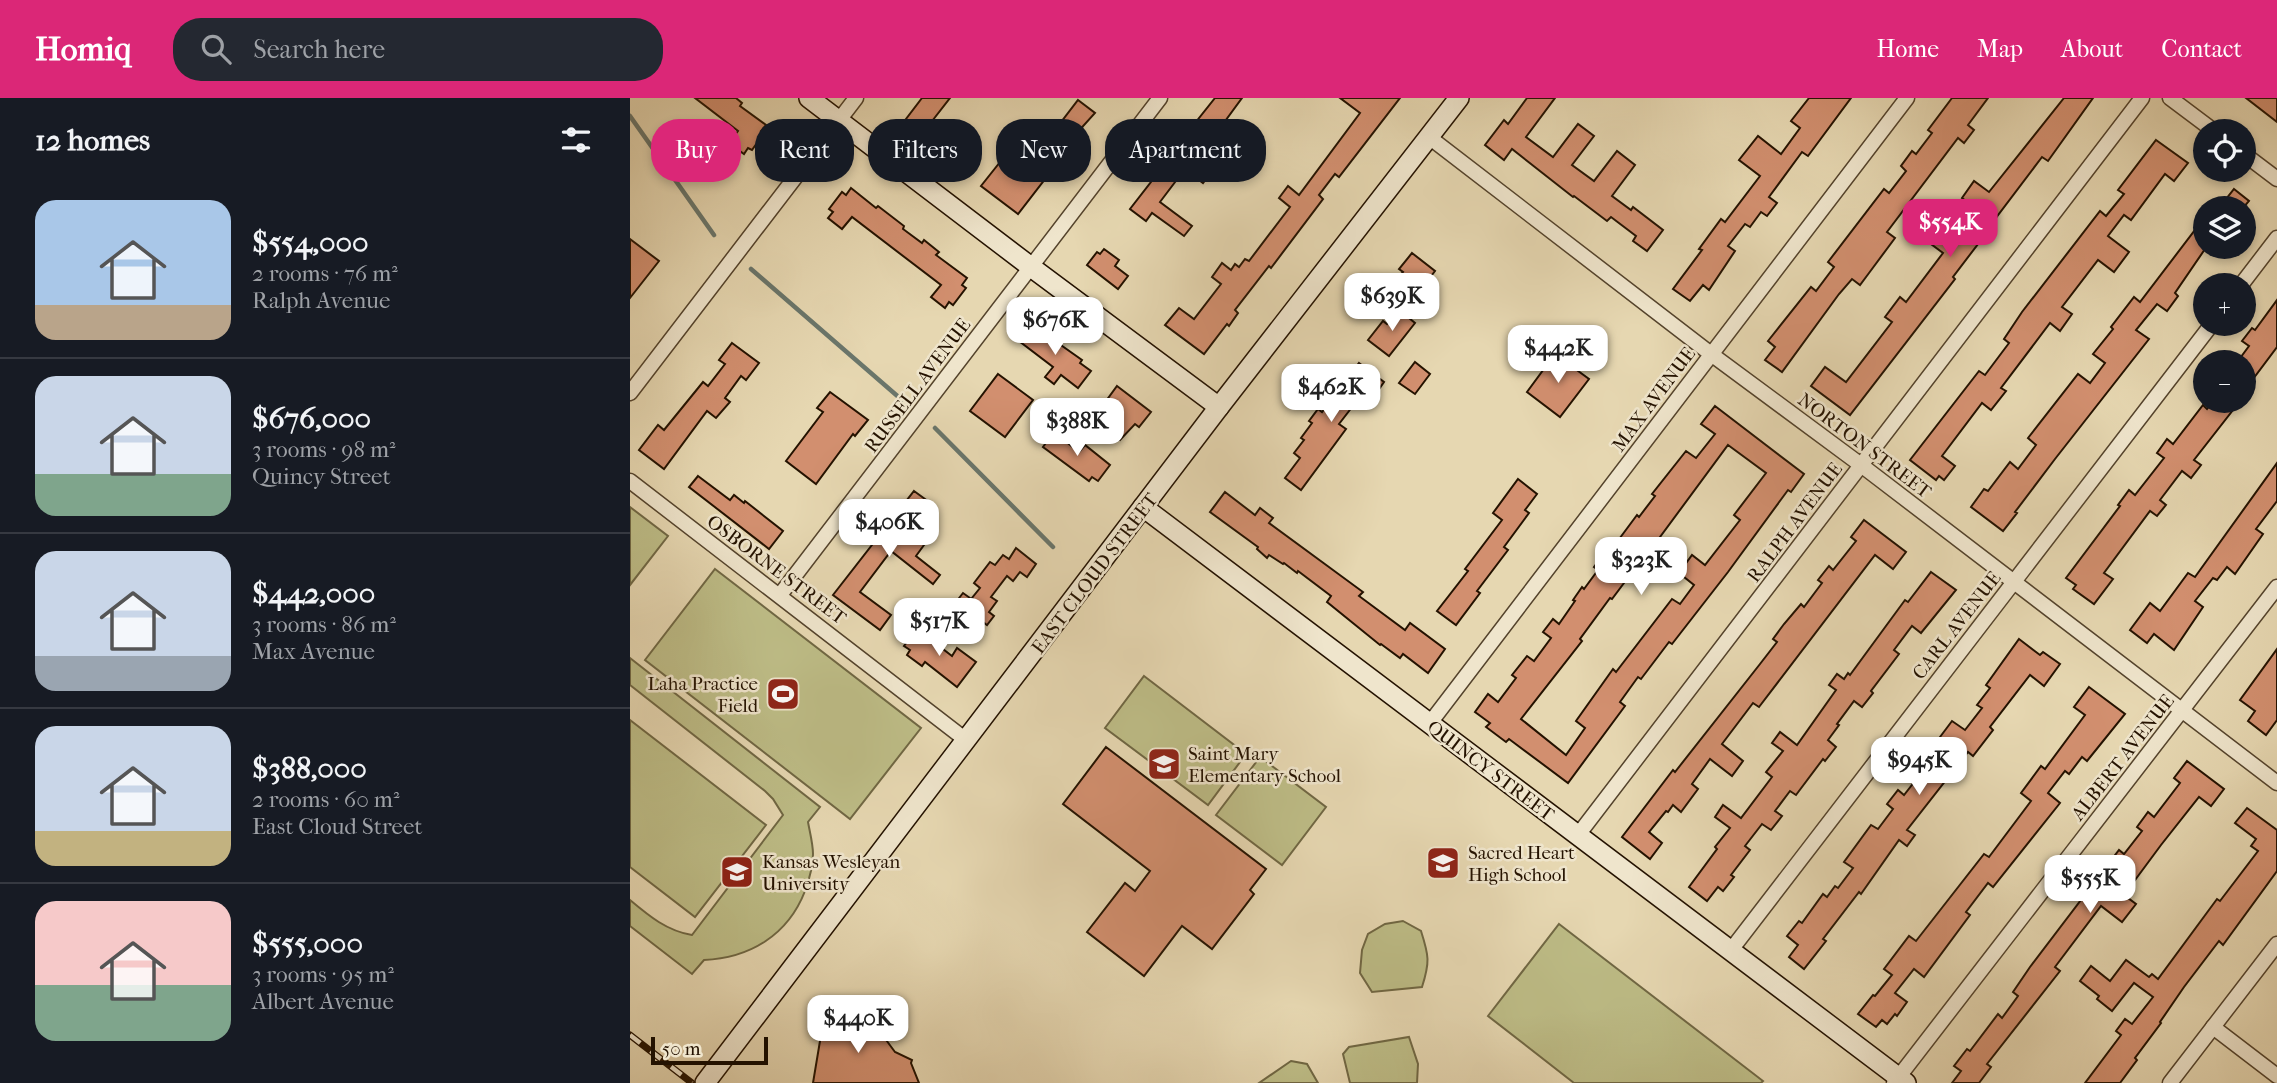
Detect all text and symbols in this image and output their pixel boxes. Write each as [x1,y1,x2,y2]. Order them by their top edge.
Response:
search box [173,18,663,81]
text: Homiq [35,30,131,69]
icon: search [197,30,235,68]
text: Search here [253,34,385,65]
text: Home [1877,35,1939,63]
text: Map [1977,35,2023,63]
text: About [2061,35,2123,63]
text: Contact [2161,35,2242,63]
chip: Buy [651,119,741,182]
chip: Rent [755,119,854,182]
chip: Filters [868,119,982,182]
chip: New [996,119,1091,182]
chip: Apartment [1105,119,1266,182]
map controls [2193,119,2256,413]
button: locate [2193,119,2256,182]
icon: filters [557,121,595,159]
text: 12 homes [35,123,150,158]
button: layers [2193,196,2256,259]
pin: $554K [1901,200,1999,259]
text: $554K [1919,208,1981,235]
text: $554,000 [252,225,369,260]
icon: home [91,228,175,312]
text: 2 rooms · 76 m² [252,260,398,287]
button: + [2193,273,2256,336]
pin: $639K [1343,274,1441,333]
text: $639K [1360,282,1424,309]
text: Ralph Avenue [252,287,390,314]
pin: $676K [1006,298,1104,357]
text: $676K [1022,306,1088,333]
street label: RUSSELL AVENUE [860,314,976,457]
pin: $442K [1509,326,1607,385]
text: $442K [1524,334,1592,361]
street label: MAX AVENUE [1608,343,1700,456]
button: − [2193,350,2256,413]
pin: $462K [1282,364,1380,424]
text: $462K [1297,373,1365,400]
street label: NORTON STREET [1794,389,1935,503]
pin: $388K [1028,398,1126,458]
text: $676,000 [252,401,371,436]
icon: home [91,404,175,488]
text: $388K [1046,407,1108,434]
text: 3 rooms · 98 m² [252,436,396,463]
street label: RALPH AVENUE [1743,458,1847,587]
text: Quincy Street [252,463,391,490]
street label: EAST CLOUD STREET [1027,489,1162,658]
pin: $406K [840,500,938,559]
text: $406K [855,508,923,535]
street label: OSBORNE STREET [703,510,850,629]
pin: $323K [1592,538,1690,597]
text: $323K [1611,546,1671,573]
street label: CARL AVENUE [1908,567,2006,684]
text: $442,000 [252,576,375,611]
icon: home [91,579,175,663]
pin: $517K [890,598,988,658]
text: $517K [910,607,968,634]
text: 3 rooms · 86 m² [252,611,396,638]
text: Max Avenue [252,638,375,665]
place label: Laha Practice Field [647,673,759,717]
sports icon: Laha Practice Field [764,675,802,713]
street label: ALBERT AVENUE [2066,690,2179,826]
street label: QUINCY STREET [1423,716,1558,826]
pin: $945K [1870,738,1968,797]
place label: Saint Mary Elementary School [1188,743,1341,787]
school or university icon: Saint Mary Elementary School [1145,745,1183,783]
text: $945K [1887,746,1951,773]
text: $388,000 [252,751,367,786]
icon: home [91,754,175,838]
text: 2 rooms · 60 m² [252,786,399,813]
text: East Cloud Street [252,813,423,840]
place label: Sacred Heart High School [1468,842,1575,886]
school or university icon: Sacred Heart High School [1424,844,1462,882]
place label: Kansas Wesleyan University [762,851,900,895]
school or university icon: Kansas Wesleyan University [718,853,756,891]
pin: $555K [2041,856,2139,915]
text: $555K [2061,864,2119,891]
text: $555,000 [252,926,363,961]
icon: home [91,929,175,1013]
text: 3 rooms · 95 m² [252,961,394,988]
text: Albert Avenue [252,988,394,1015]
pin: $440K [809,996,907,1055]
text: $440K [823,1004,893,1031]
scale bar [651,1034,768,1066]
text: 50 m [662,1038,701,1060]

